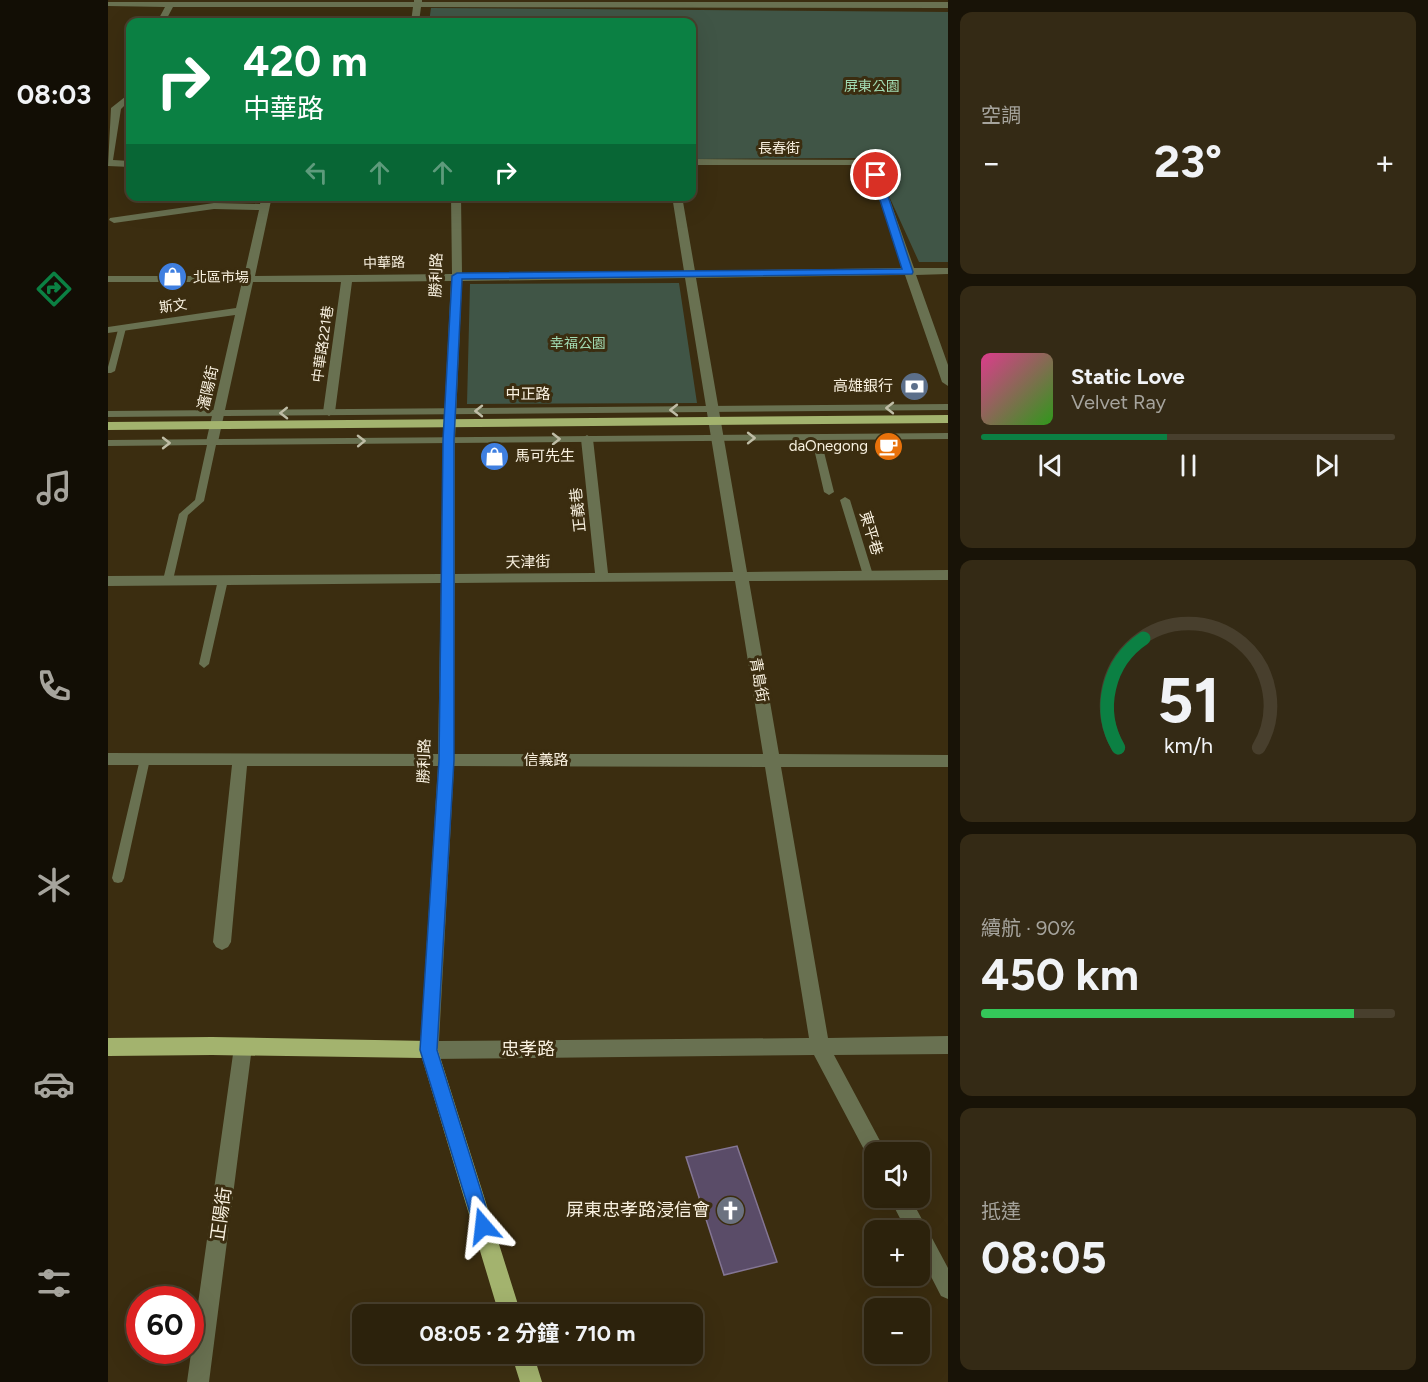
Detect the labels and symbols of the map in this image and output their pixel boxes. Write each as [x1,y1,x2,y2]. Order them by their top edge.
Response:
park label: 屏東公園 [844,78,900,95]
street label: 長春街 [758,140,800,157]
pin [850,149,901,200]
street label: 勝利路 [426,252,446,298]
street label: 中華路 [363,254,405,272]
shop icon: 北區市場 [156,261,188,293]
place label: 北區市場 [193,269,249,286]
street label: 斯文 [158,296,188,316]
street label: 中華路221巷 [309,304,337,384]
park label: 幸福公園 [550,335,606,352]
street label: 瀋陽街 [194,364,222,412]
bank icon: 高雄銀行 [898,370,930,402]
place label: 高雄銀行 [833,377,893,395]
street label: 中正路 [505,385,551,403]
one-way arrow [885,402,894,414]
one-way arrow [669,403,678,416]
one-way arrow [474,404,483,417]
one-way arrow [279,407,288,419]
cafe icon: daOnegong [873,430,905,462]
one-way arrow [747,432,756,444]
one-way arrow [552,433,561,446]
one-way arrow [357,435,366,447]
one-way arrow [162,437,171,449]
place label: daOnegong [789,437,868,455]
shop icon: 馬可先生 [478,440,510,472]
place label: 馬可先生 [515,447,575,465]
street label: 正義巷 [567,487,589,533]
street label: 東平巷 [856,509,886,557]
street label: 天津街 [505,553,551,571]
street label: 青島街 [746,656,772,704]
street label: 勝利路 [414,738,434,784]
street label: 信義路 [523,751,569,769]
street label: 忠孝路 [501,1038,555,1060]
street label: 正陽街 [206,1186,236,1242]
position arrow [451,1194,515,1258]
church icon: 屏東忠孝路浸信會 [715,1194,747,1226]
place label: 屏東忠孝路浸信會 [566,1199,710,1221]
speed limit sign: 60 [126,1286,204,1364]

